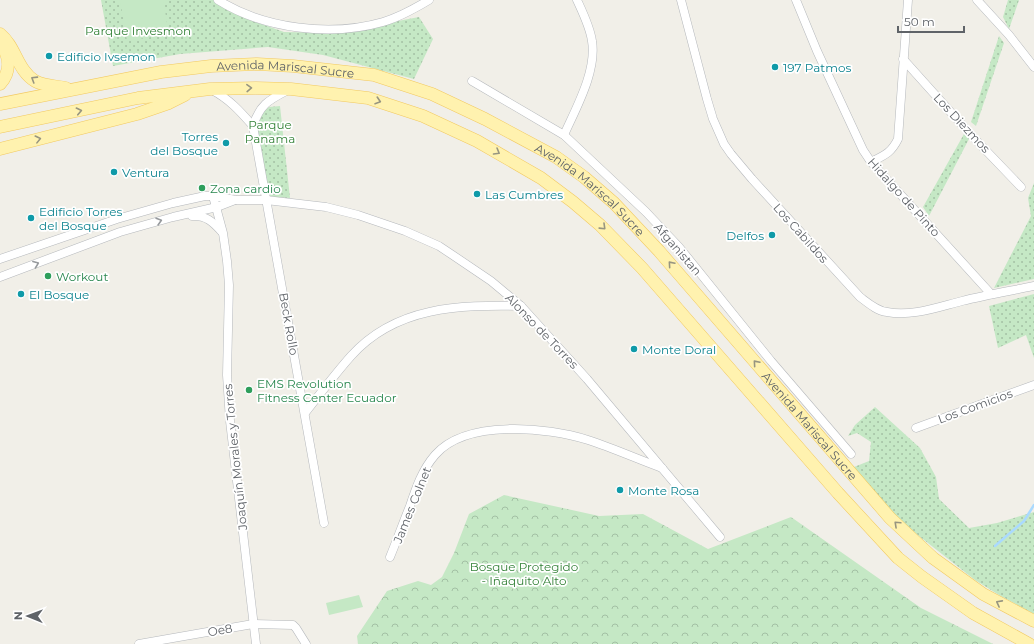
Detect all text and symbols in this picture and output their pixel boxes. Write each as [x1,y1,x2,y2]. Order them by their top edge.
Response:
scale bar [898,8,964,34]
text: 50 m [904,14,935,29]
park label: Parque Invesmon [85,23,191,38]
place label: Edificio Ivsemon [57,49,156,64]
marker: Edificio Ivsemon [44,51,54,61]
street label: Avenida Mariscal Sucre [216,56,355,80]
place label: 197 Patmos [783,60,851,75]
marker: 197 Patmos [770,62,780,72]
one-way arrow [31,77,38,84]
one-way arrow [246,84,252,92]
street label: Los Diezmos [931,90,994,156]
one-way arrow [374,96,381,105]
one-way arrow [76,107,82,115]
park label: Parque Panama [245,117,295,146]
place label: Torres del Bosque [150,129,218,158]
one-way arrow [35,136,41,144]
marker: Torres del Bosque [221,138,231,148]
street label: Avenida Mariscal Sucre [533,140,648,239]
one-way arrow [493,148,500,155]
street label: Hidalgo de Pinto [865,154,943,240]
place label: Ventura [122,165,169,180]
marker: Ventura [109,167,119,177]
place label: Zona cardio [210,181,281,196]
marker: Zona cardio [197,183,207,193]
place label: Las Cumbres [485,187,563,202]
marker: Las Cumbres [472,189,482,199]
street label: Los Cabildos [770,200,832,266]
place label: Edificio Torres del Bosque [39,204,122,233]
marker: Edificio Torres del Bosque [26,213,36,223]
one-way arrow [155,217,162,226]
street label: Afganistan [651,220,705,278]
one-way arrow [598,223,606,230]
place label: Delfos [726,228,764,243]
marker: Delfos [767,230,777,240]
one-way arrow [33,260,40,268]
one-way arrow [669,262,676,269]
place label: Workout [56,269,108,284]
marker: Workout [43,271,53,281]
place label: El Bosque [29,287,89,302]
marker: El Bosque [16,289,26,299]
street label: Alonso de Torres [502,290,582,372]
street label: Beck Rollo [276,291,302,357]
place label: Monte Doral [642,342,716,357]
marker: Monte Doral [629,344,639,354]
one-way arrow [754,360,761,368]
street label: Avenida Mariscal Sucre [759,368,861,483]
place label: EMS Revolution Fitness Center Ecuador [257,376,397,405]
street label: Joaquín Morales y Torres [220,383,250,532]
marker: EMS Revolution Fitness Center Ecuador [244,385,254,395]
street label: Los Comicios [936,385,1015,426]
street label: James Colnet [389,464,434,546]
place label: Monte Rosa [628,483,699,498]
marker: Monte Rosa [615,485,625,495]
one-way arrow [894,521,902,529]
park label: Bosque Protegido - Iñaquito Alto [470,559,578,588]
north arrow [8,596,48,636]
one-way arrow [996,600,1004,608]
text: N [11,611,25,620]
street label: Oe8 [206,620,234,640]

